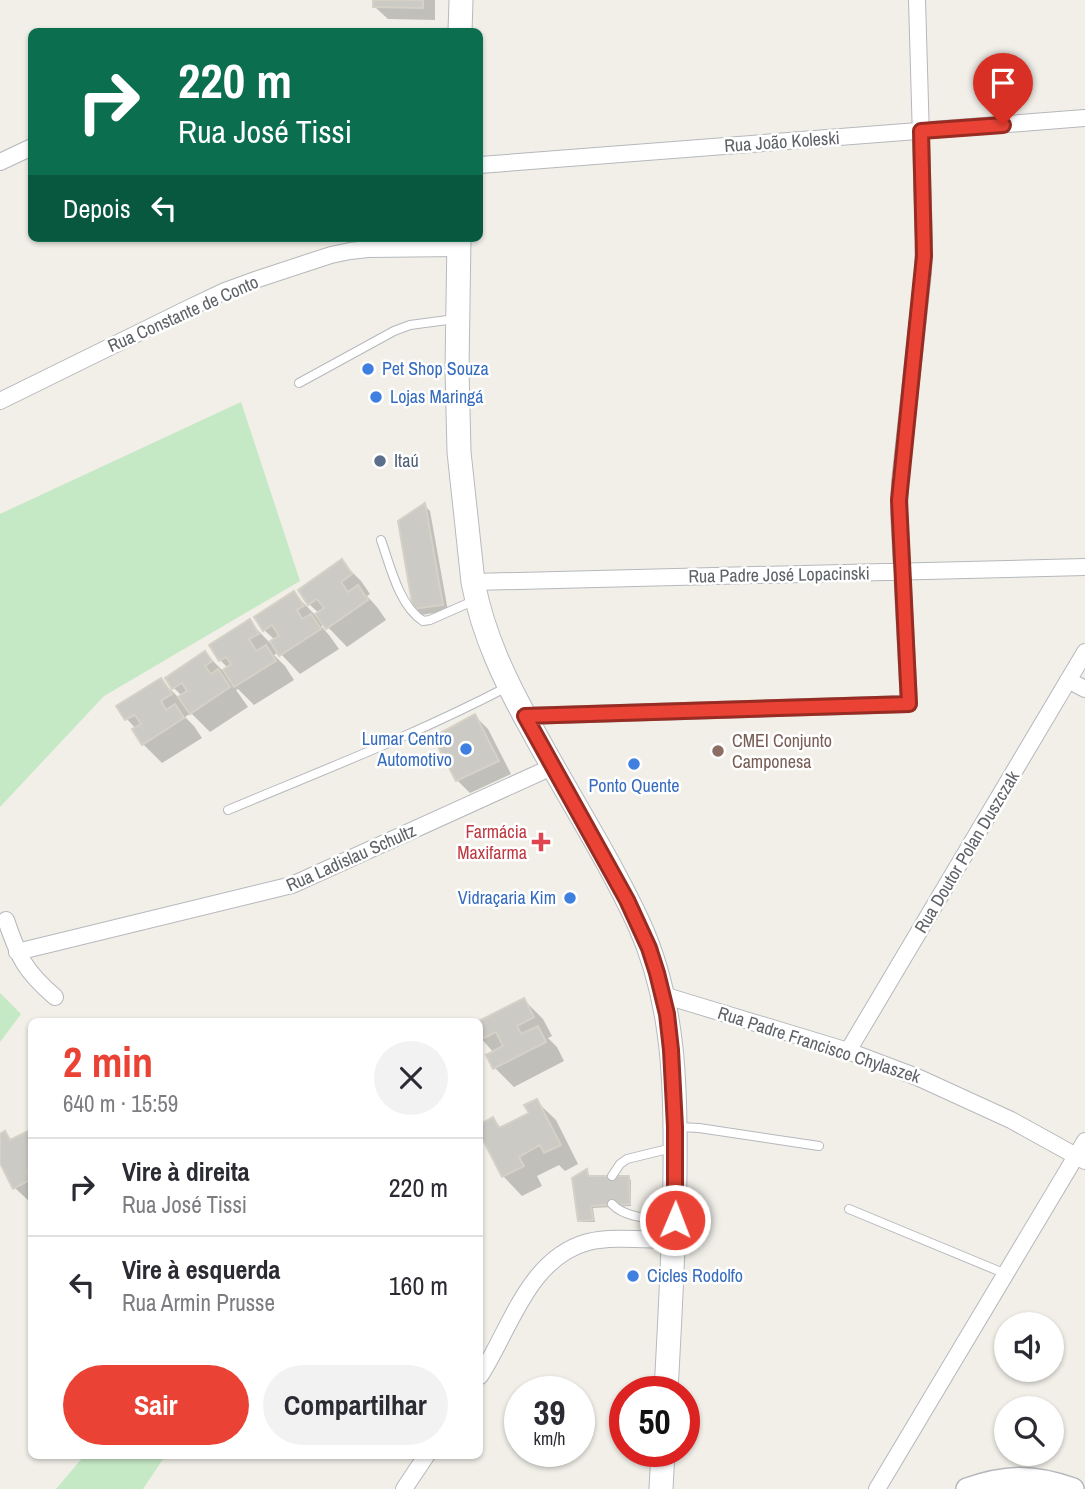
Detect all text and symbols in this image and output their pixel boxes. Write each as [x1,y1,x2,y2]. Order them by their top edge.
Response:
text: 220 m [178,47,292,113]
pin [973,53,1033,125]
icon: right [63,56,154,147]
icon: arrive [984,64,1022,102]
text: Rua José Tissi [178,110,352,153]
street label: Rua João Koleski [723,125,841,158]
icon: left [145,189,183,227]
text: Depois [63,191,131,226]
street label: Rua Constante de Conto [104,269,262,358]
place label: Pet Shop Souza [382,356,489,381]
marker: Pet Shop Souza [360,361,376,377]
place label: Lojas Maringá [390,384,484,409]
marker: Lojas Maringá [368,389,384,405]
place label: Itaú [394,448,419,473]
marker: Itaú [372,453,388,469]
street label: Rua Padre José Lopacinski [688,560,870,589]
place label: Lumar Centro Automotivo [362,726,452,772]
place label: CMEI Conjunto Camponesa [732,728,832,774]
marker: Lumar Centro Automotivo [458,741,474,757]
marker: CMEI Conjunto Camponesa [710,743,726,759]
marker: Ponto Quente [626,756,642,772]
street label: Rua Doutor Polan Duszczak [908,765,1025,938]
place label: Ponto Quente [588,773,680,798]
street label: Rua Ladislau Schultz [282,818,420,897]
place label: Farmácia Maxifarma [457,819,527,865]
marker: Farmácia Maxifarma [533,834,549,850]
place label: Vidraçaria Kim [458,885,556,910]
marker: Vidraçaria Kim [562,890,578,906]
street label: Rua Padre Francisco Chylaszek [715,1000,924,1089]
text: 2 min [63,1034,153,1090]
button: close [374,1041,448,1115]
text: 640 m · 15:59 [63,1088,178,1119]
text: Vire à direita [122,1154,250,1189]
icon: right [63,1168,101,1206]
text: 220 m [389,1170,448,1205]
position arrow [638,1183,712,1257]
text: Rua José Tissi [122,1189,247,1220]
text: Vire à esquerda [122,1252,280,1287]
place label: Cicles Rodolfo [647,1263,743,1288]
icon: left [63,1266,101,1304]
text: 160 m [389,1268,448,1303]
marker: Cicles Rodolfo [625,1268,641,1284]
text: Rua Armin Prusse [122,1287,275,1318]
map controls [994,1312,1064,1466]
button: sound [994,1312,1064,1382]
button: Sair [63,1365,249,1445]
button: Compartilhar [263,1365,448,1445]
speed limit sign: 50 [609,1376,700,1467]
text: 39 [534,1389,565,1436]
button: search [994,1396,1064,1466]
text: km/h [534,1426,566,1451]

